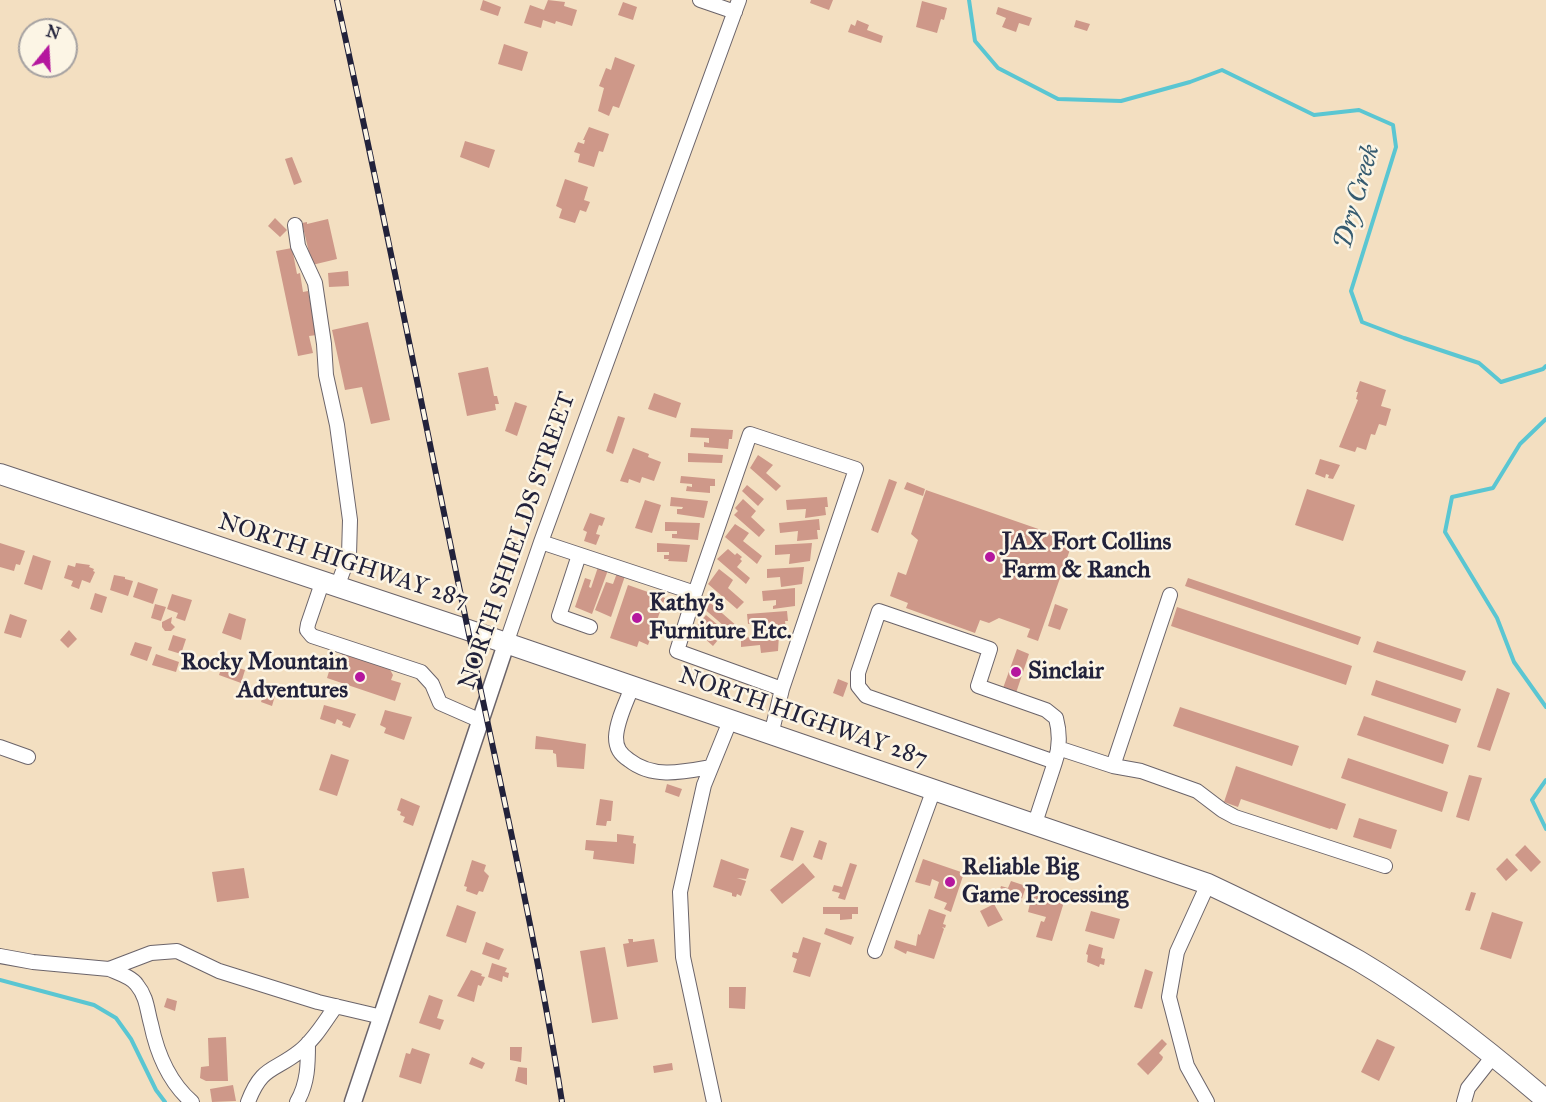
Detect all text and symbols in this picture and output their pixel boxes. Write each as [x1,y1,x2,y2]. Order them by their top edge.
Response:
north arrow [18,18,78,78]
text: N [44,21,62,43]
water label: Dry Creek [1328,141,1388,253]
street label: NORTH SHIELDS STREET [453,388,583,694]
street label: NORTH HIGHWAY 287 [214,508,472,616]
place label: JAX Fort Collins Farm & Ranch [1002,529,1171,585]
marker: JAX Fort Collins Farm & Ranch [983,550,997,564]
place label: Kathy's Furniture Etc. [649,590,792,646]
marker: Kathy's Furniture Etc. [630,611,644,625]
place label: Rocky Mountain Adventures [181,649,348,705]
place label: Sinclair [1028,658,1104,686]
street label: NORTH HIGHWAY 287 [675,662,931,774]
marker: Sinclair [1009,665,1023,679]
marker: Rocky Mountain Adventures [353,670,367,684]
place label: Reliable Big Game Processing [962,854,1128,910]
marker: Reliable Big Game Processing [943,875,957,889]

